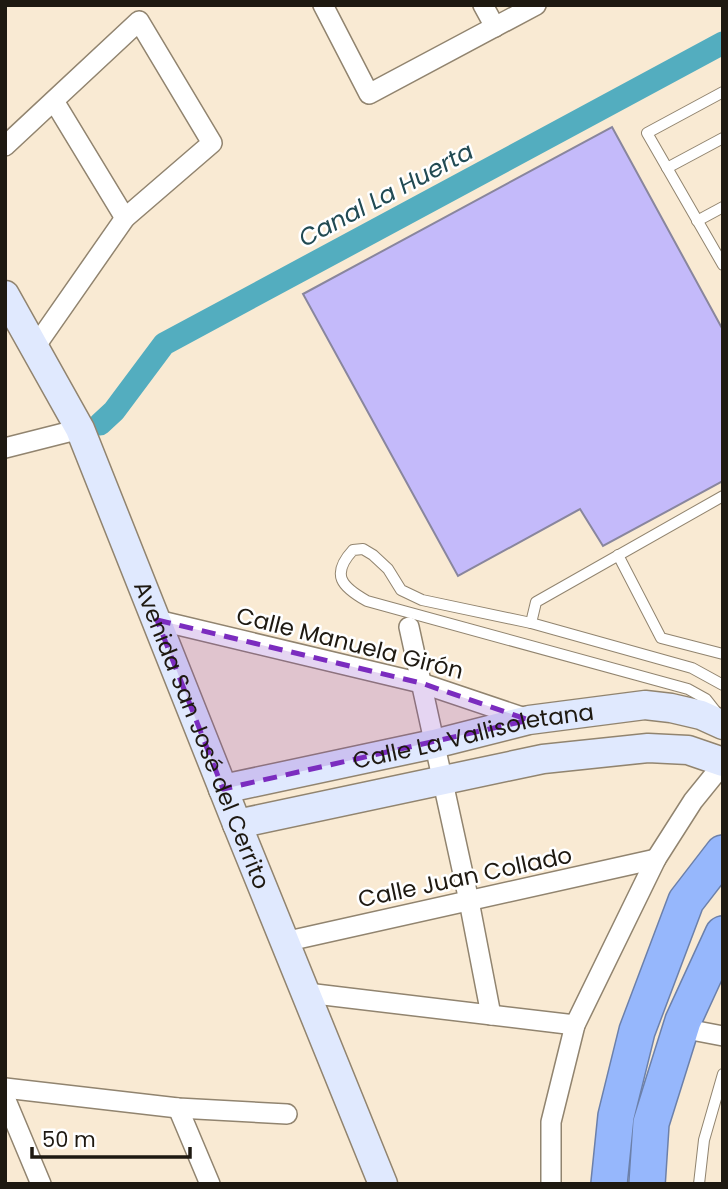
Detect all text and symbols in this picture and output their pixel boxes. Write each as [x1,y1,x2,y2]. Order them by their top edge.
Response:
water label: Canal La Huerta [292,134,479,255]
street label: Avenida San José del Cerrito [126,576,278,894]
street label: Calle Manuela Girón [233,599,467,687]
street label: Calle La Vallisoletana [350,696,596,777]
street label: Calle Juan Collado [355,839,575,915]
scale bar [32,1116,189,1160]
text: 50 m [42,1125,96,1154]

